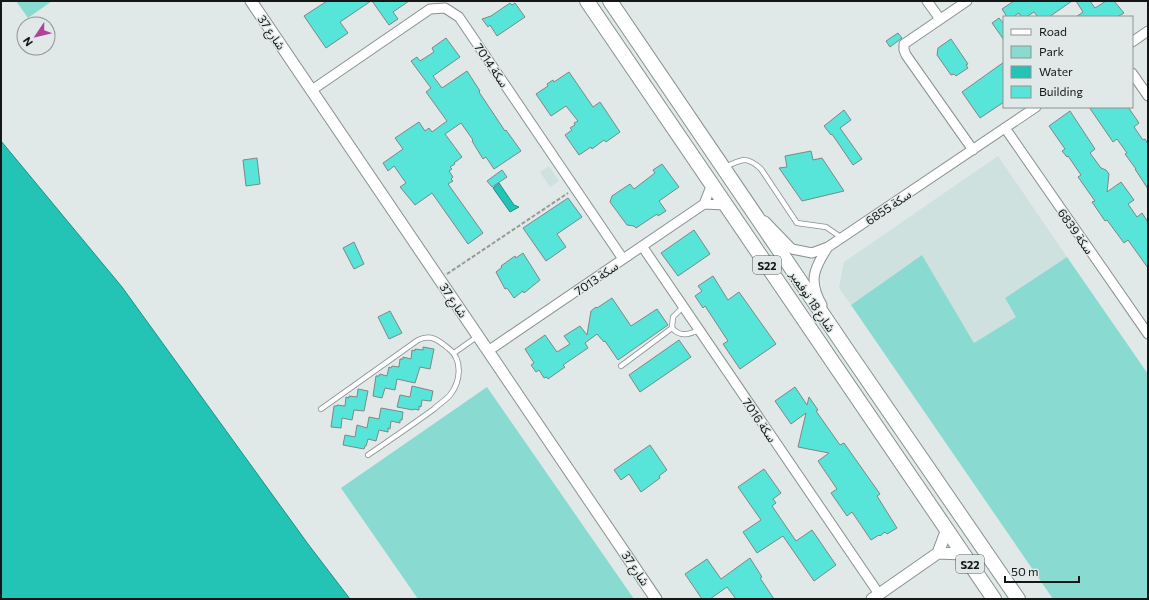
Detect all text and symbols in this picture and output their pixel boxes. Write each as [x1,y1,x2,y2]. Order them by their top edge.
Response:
street label: شارع 37 [253,12,289,54]
north arrow [16,16,56,56]
legend [1003,16,1133,108]
text: Road [1039,24,1067,38]
text: N [20,35,35,49]
street label: سكة 7014 [472,40,512,90]
text: Park [1039,44,1065,58]
text: Water [1039,64,1073,78]
text: Building [1039,84,1083,98]
street label: سكة 6855 [863,187,913,227]
street label: سكة 6839 [1055,206,1097,256]
road number: S22 [753,256,781,274]
street label: سكة 7013 [571,258,621,298]
street label: شارع 18 نوفمبر [784,267,839,336]
street label: شارع 37 [435,280,471,322]
street label: سكة 7016 [740,395,780,445]
street label: شارع 37 [617,548,653,590]
road number: S22 [956,555,984,573]
scale bar [1005,558,1079,584]
text: 50 m [1011,564,1039,578]

